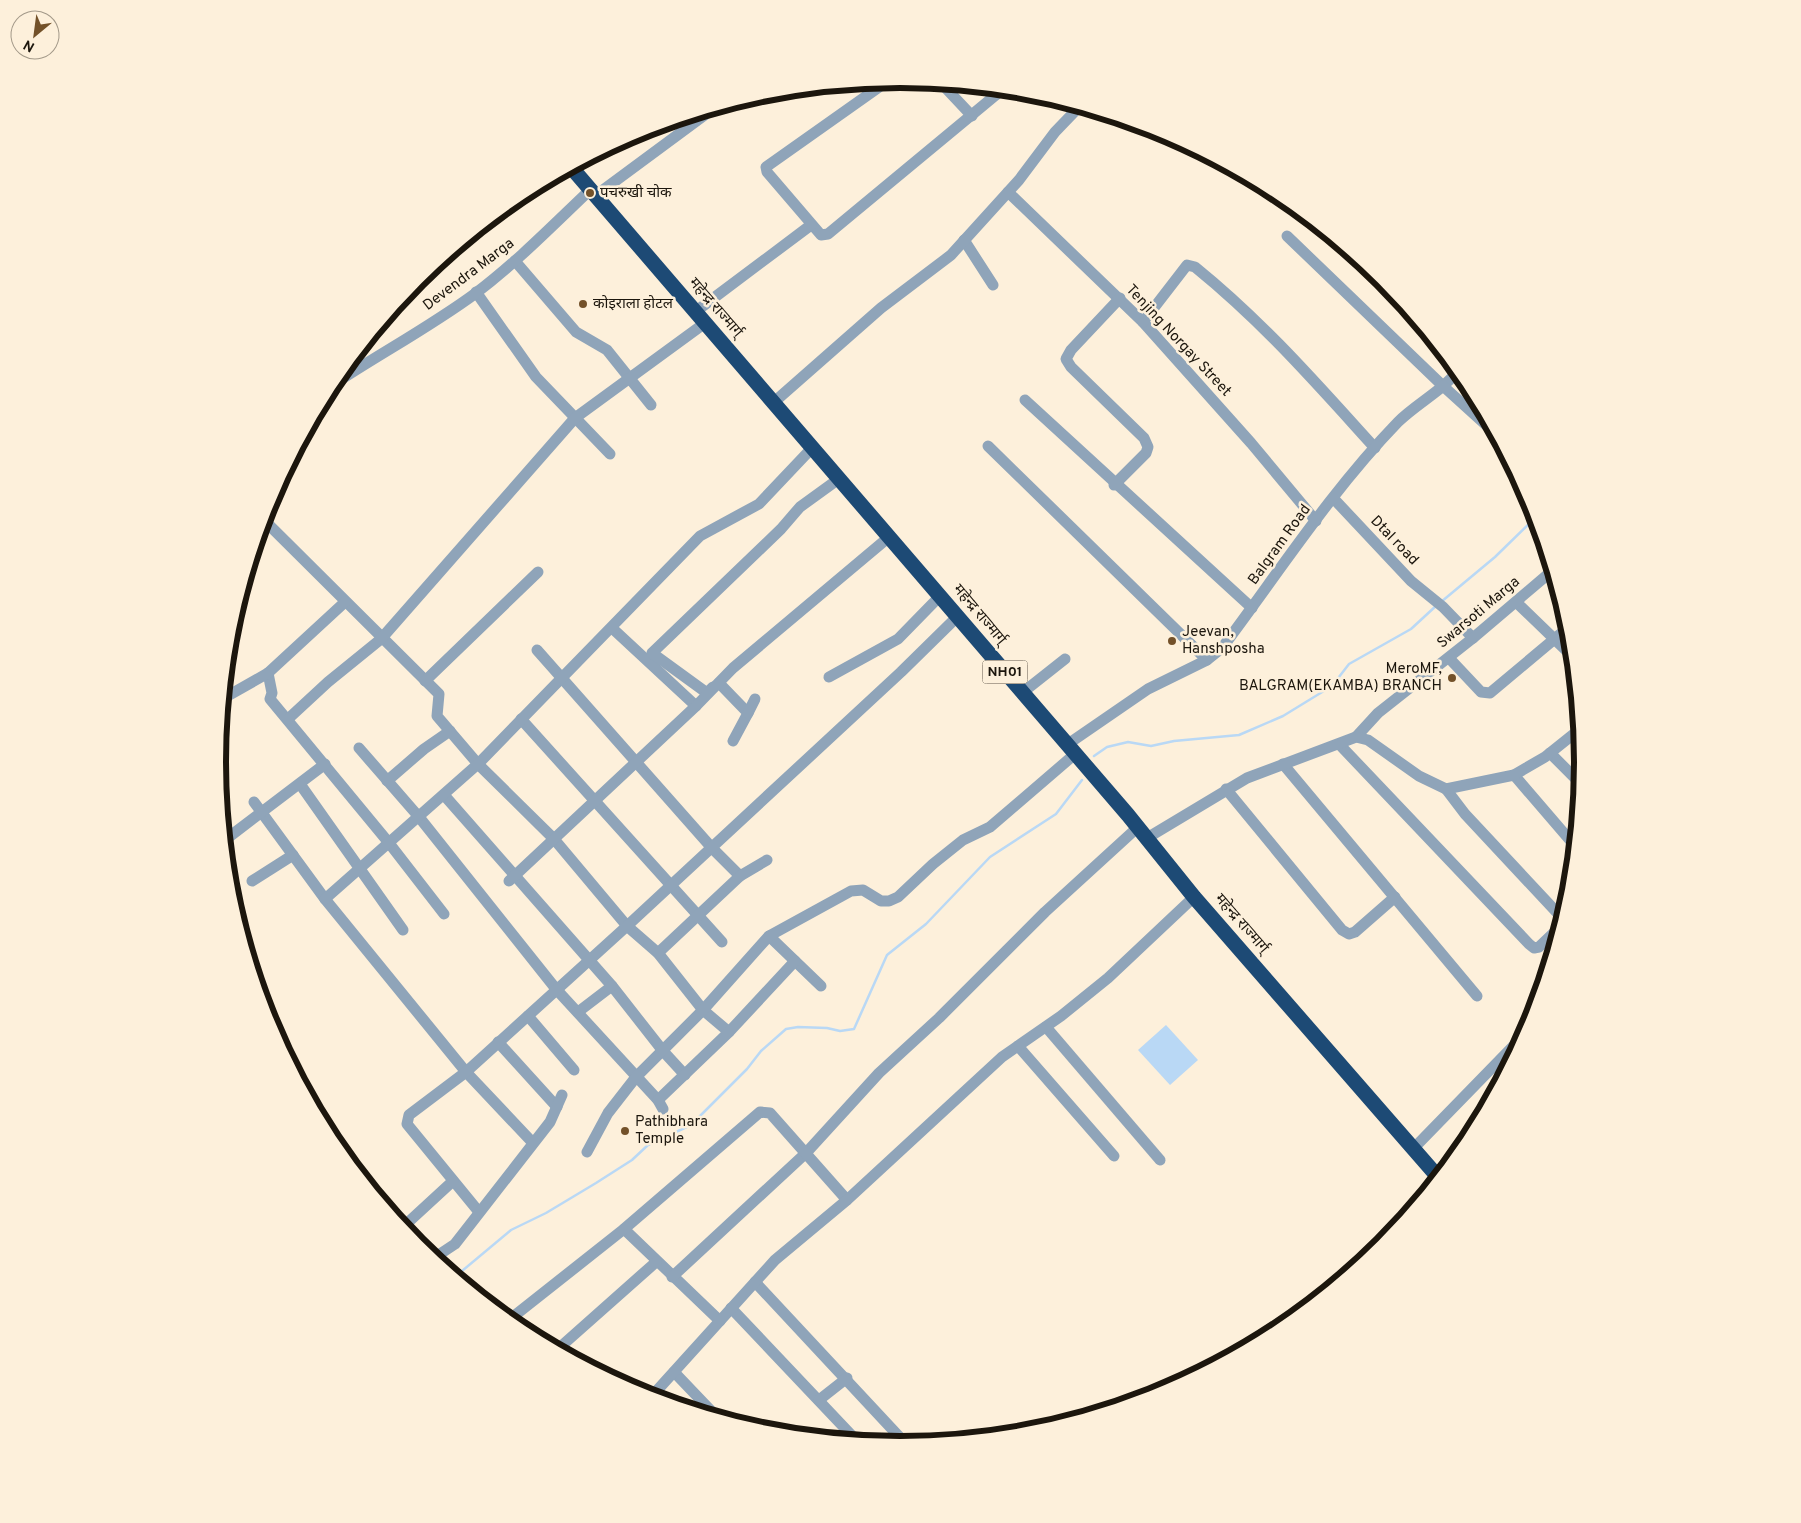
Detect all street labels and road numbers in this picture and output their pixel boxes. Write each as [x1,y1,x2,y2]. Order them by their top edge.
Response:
street label: Devendra Marga [420,235,518,315]
street label: महेन्द्र राज्मार्ग् [684,274,748,343]
street label: Tenjing Norgay Street [1121,281,1235,401]
street label: Balgram Road [1244,501,1316,589]
street label: Dtal road [1366,512,1422,570]
street label: Swarsoti Marga [1434,573,1524,653]
street label: महेन्द्र राज्मार्ग् [948,580,1012,651]
road number: NH01 [982,660,1028,684]
street label: महेन्द्र राज्मार्ग् [1210,890,1274,959]

